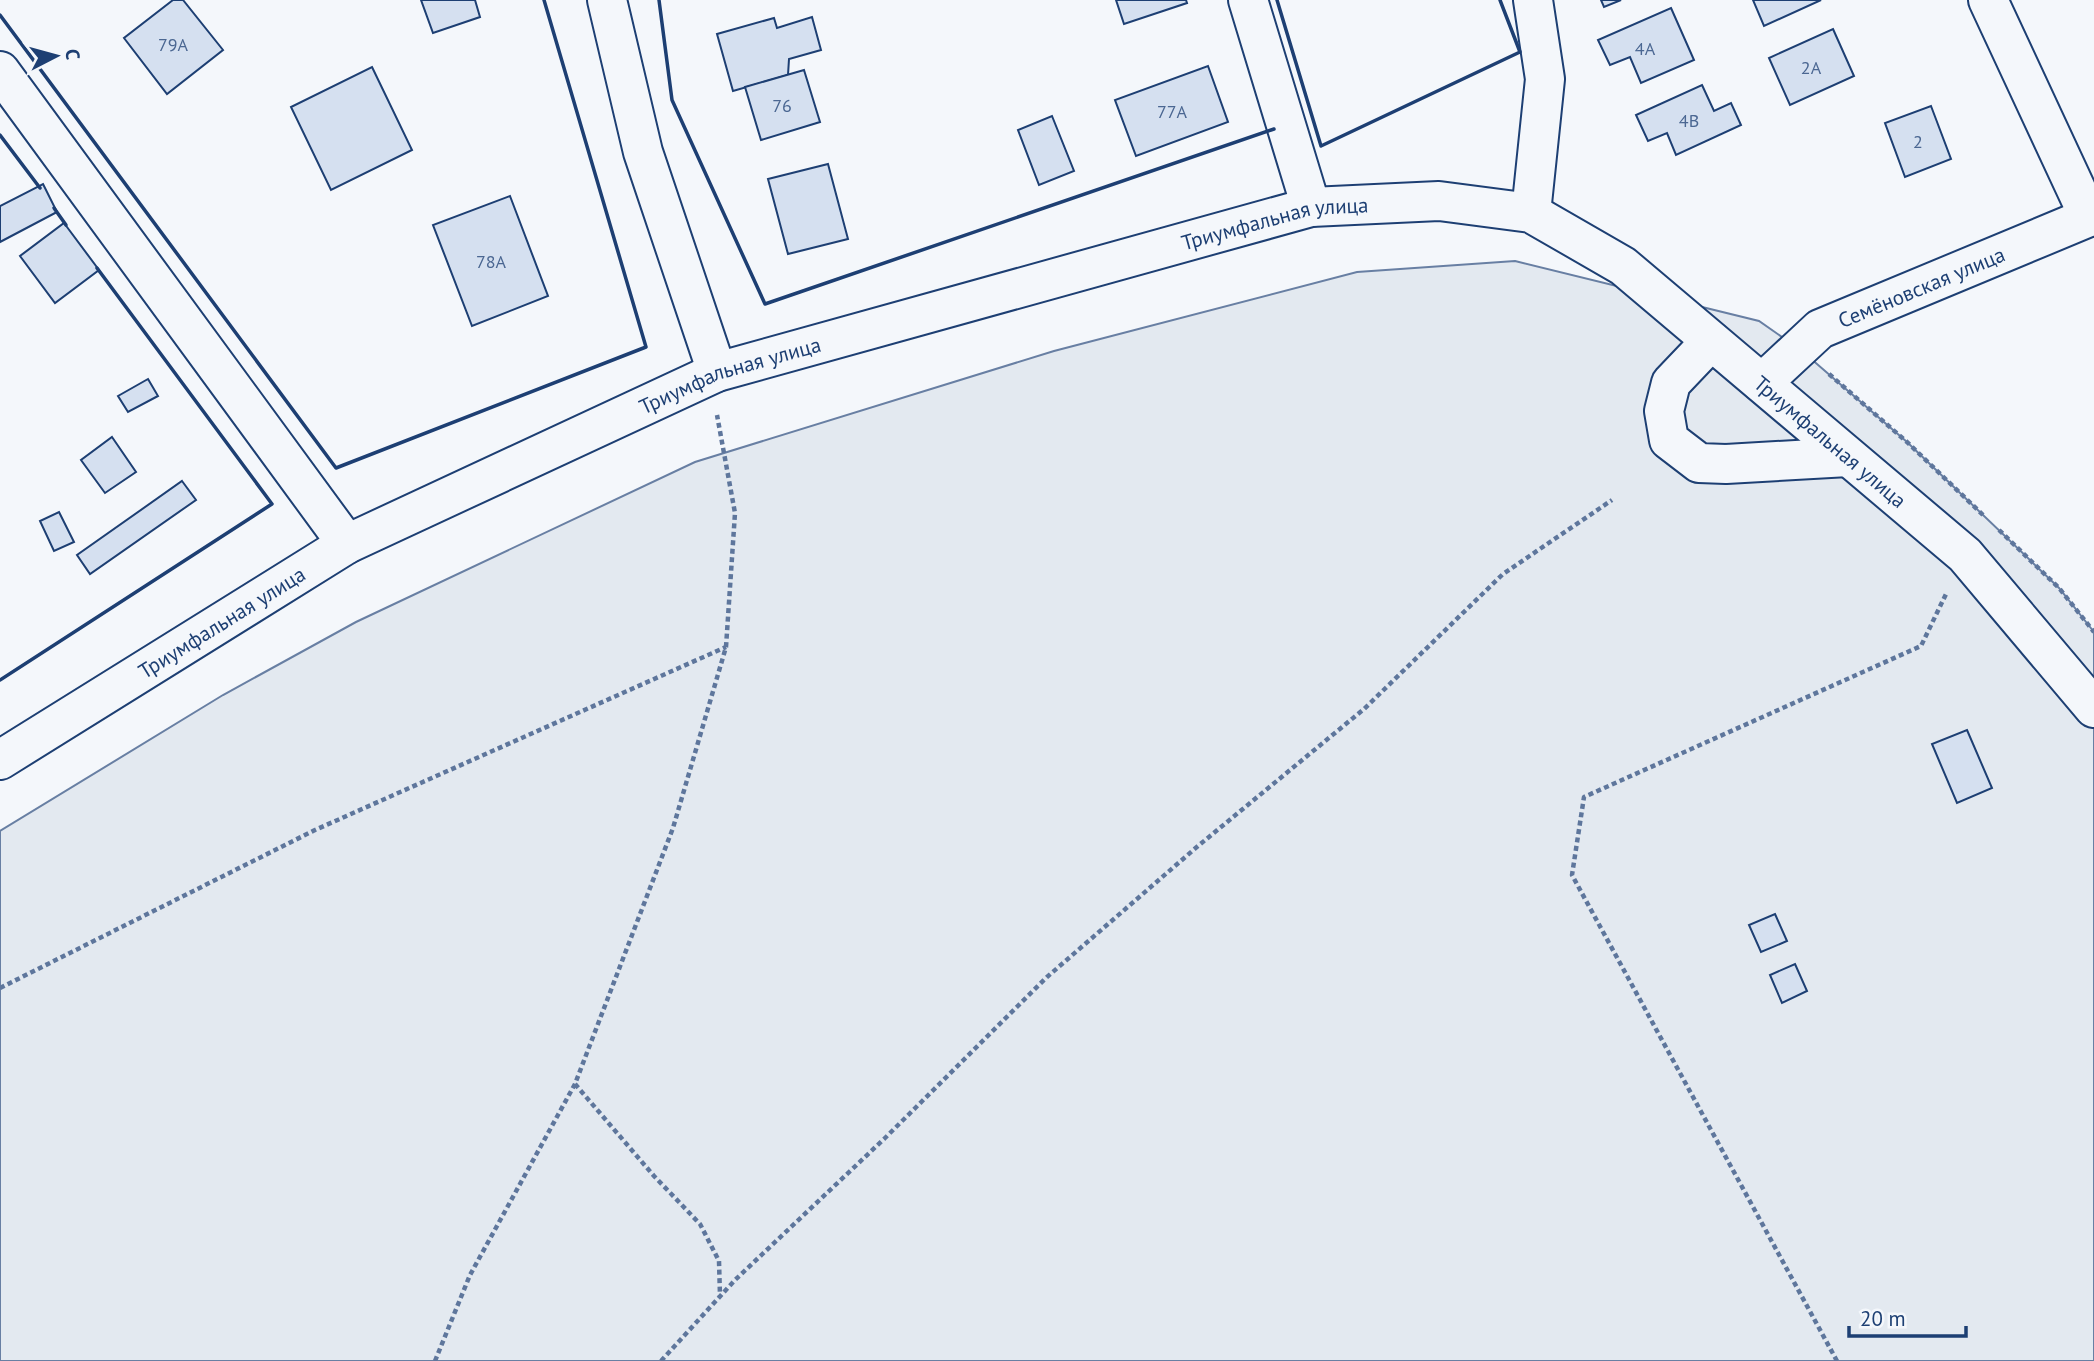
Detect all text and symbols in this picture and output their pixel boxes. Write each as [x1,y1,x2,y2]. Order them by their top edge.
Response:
north arrow [21,21,91,91]
house number: 79А [158,33,189,56]
house number: 4А [1635,37,1656,60]
text: С [60,48,85,61]
house number: 2А [1801,56,1822,79]
house number: 76 [772,94,792,117]
house number: 77А [1157,100,1188,123]
house number: 4В [1679,109,1699,132]
house number: 2 [1913,130,1923,153]
street label: Триумфальная улица [1178,191,1369,256]
street label: Семёновская улица [1834,240,2009,334]
house number: 78А [476,250,507,273]
street label: Триумфальная улица [635,330,824,420]
street label: Триумфальная улица [1749,369,1912,513]
street label: Триумфальная улица [133,560,310,684]
scale bar [1849,1294,1966,1338]
text: 20 m [1860,1305,1906,1332]

